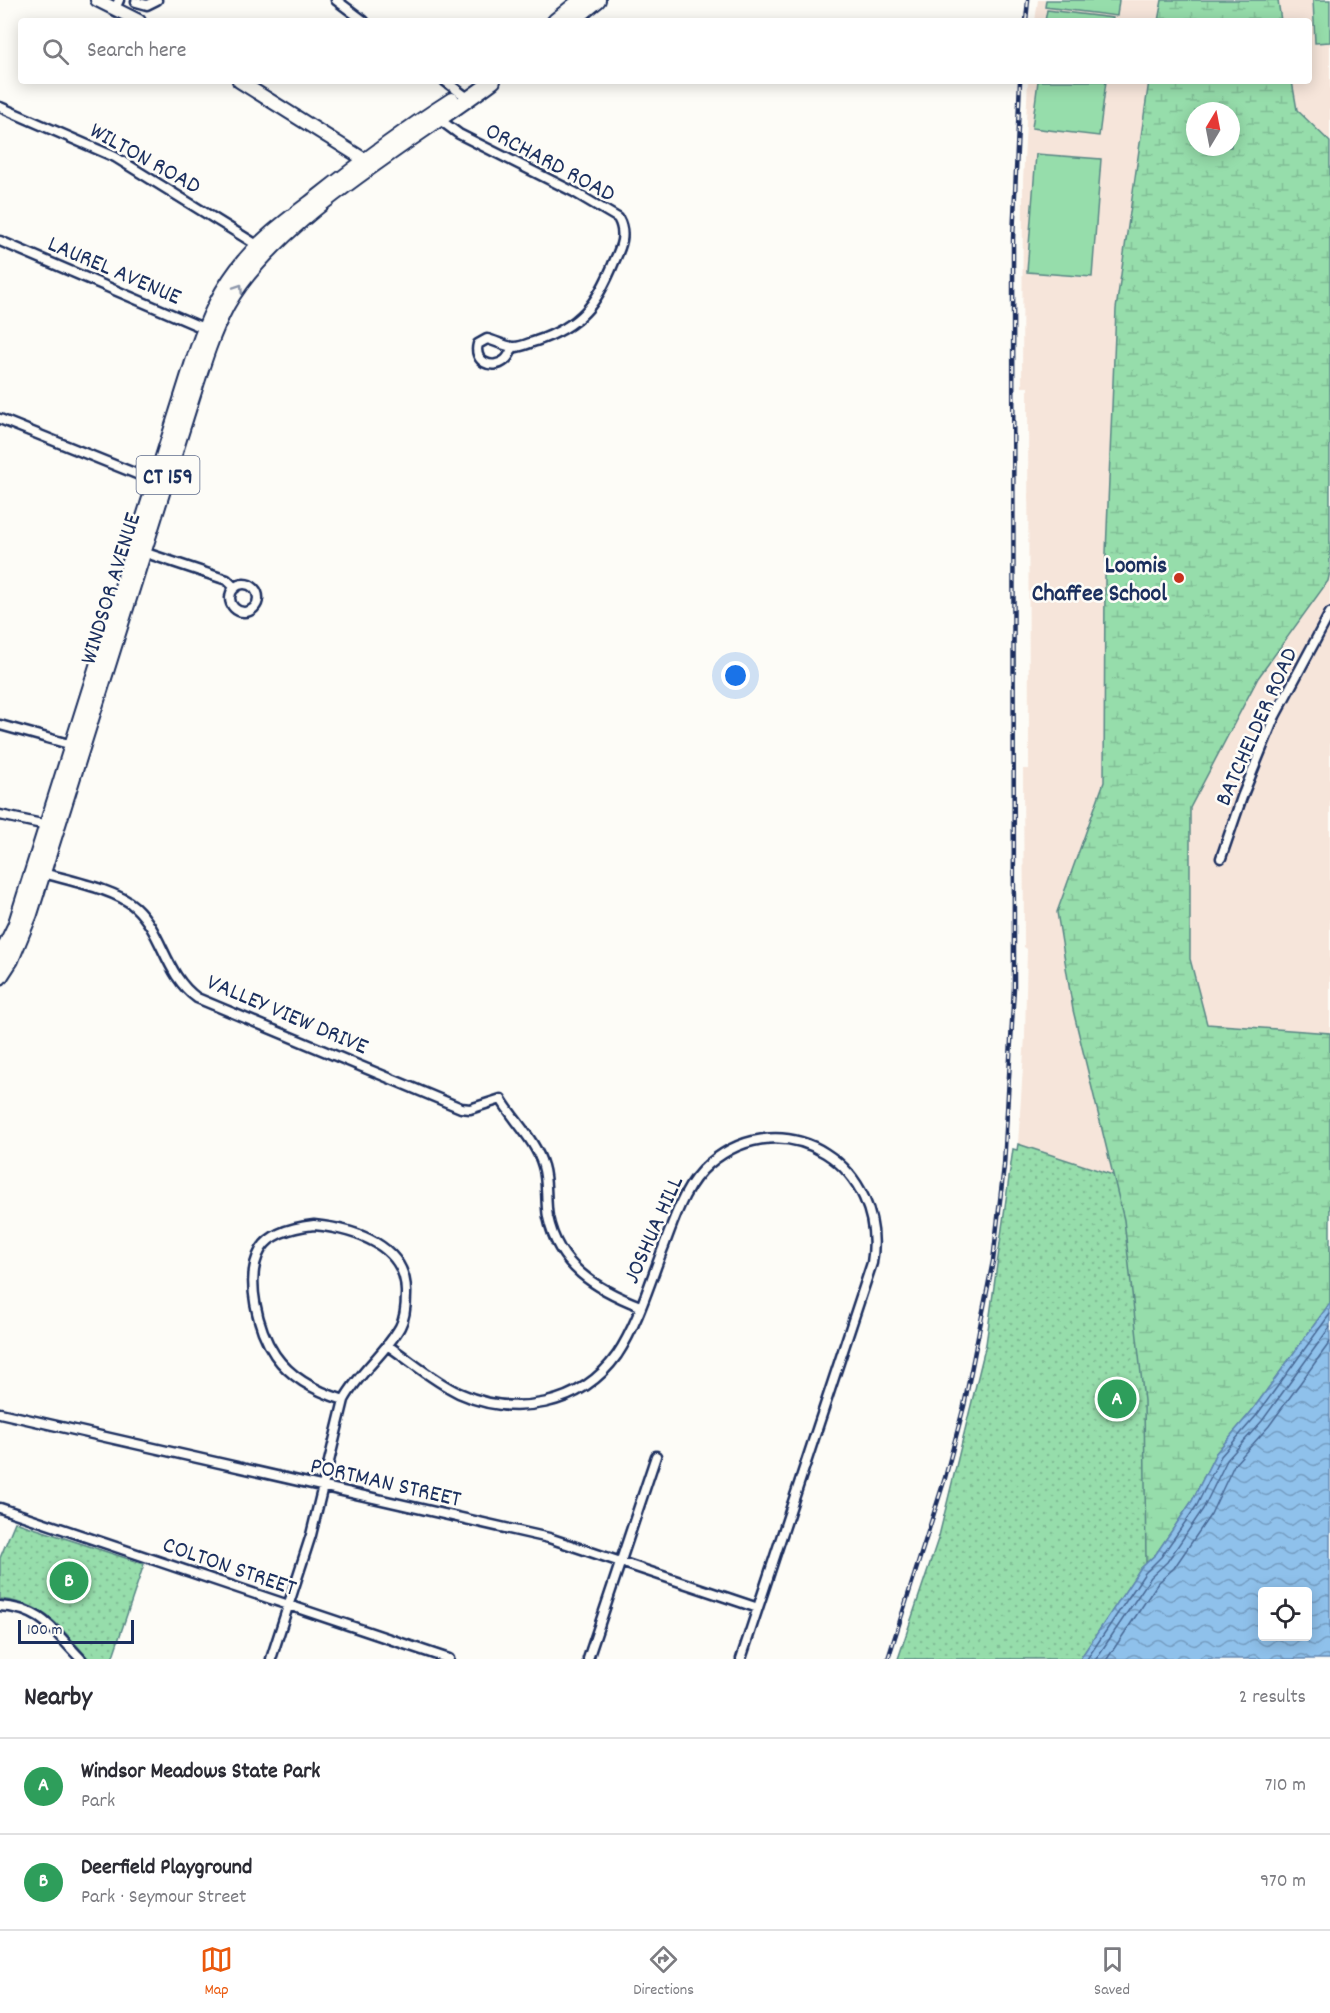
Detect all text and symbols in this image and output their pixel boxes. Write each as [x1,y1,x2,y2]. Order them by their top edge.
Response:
search box [18,18,1312,84]
icon: search [39,35,72,68]
text: Search here [87,36,186,67]
north arrow [1186,102,1240,156]
street label: WILTON ROAD [83,115,206,204]
street label: ORCHARD ROAD [478,115,621,212]
street label: LAUREL AVENUE [42,228,186,315]
one-way arrow [231,284,242,295]
road number: CT 159 [136,456,200,494]
street label: WINDSOR AVENUE [73,509,151,669]
place label: Loomis Chaffee School [1032,550,1167,612]
marker: Loomis Chaffee School [1172,571,1186,585]
street label: BATCHELDER ROAD [1208,642,1308,812]
your location [721,661,750,690]
street label: VALLEY VIEW DRIVE [201,966,373,1065]
street label: JOSHUA HILL [616,1171,694,1290]
pin: A [1098,1376,1136,1422]
street label: PORTMAN STREET [307,1450,464,1518]
street label: COLTON STREET [158,1529,301,1607]
pin: B [50,1558,88,1604]
map controls [1258,1587,1312,1641]
button: locate [1258,1587,1312,1641]
scale bar [18,1617,134,1644]
text: 100 m [27,1619,63,1642]
text: Nearby [24,1680,92,1717]
text: 2 results [1239,1684,1306,1712]
text: Windsor Meadows State Park [81,1757,320,1788]
text: A [38,1772,49,1800]
text: 710 m [1265,1772,1306,1800]
text: Park [81,1788,115,1816]
text: Deerfield Playground [81,1853,252,1884]
text: B [39,1868,48,1896]
text: 970 m [1260,1868,1306,1896]
text: Park · Seymour Street [81,1884,246,1912]
tab: Map [200,1943,233,2002]
tab: Directions [633,1943,694,2002]
tab: Saved [1094,1943,1130,2002]

